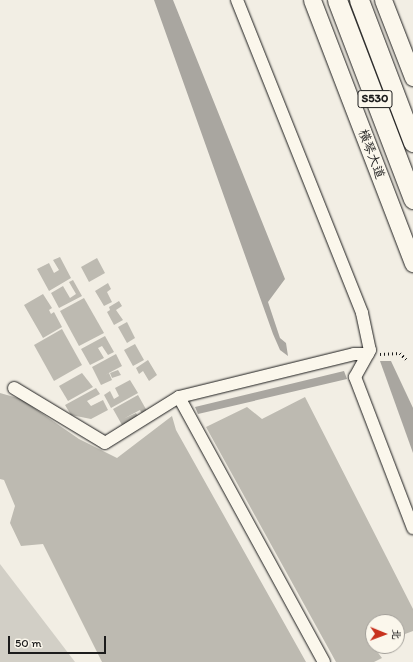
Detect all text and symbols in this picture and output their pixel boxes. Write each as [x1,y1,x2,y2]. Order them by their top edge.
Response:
road number: S530 [357,89,393,109]
street label: 横琴大道 [354,127,388,181]
north arrow [365,614,405,654]
scale bar [10,628,108,654]
text: 北 [390,629,403,640]
text: 50 m [15,636,41,650]

